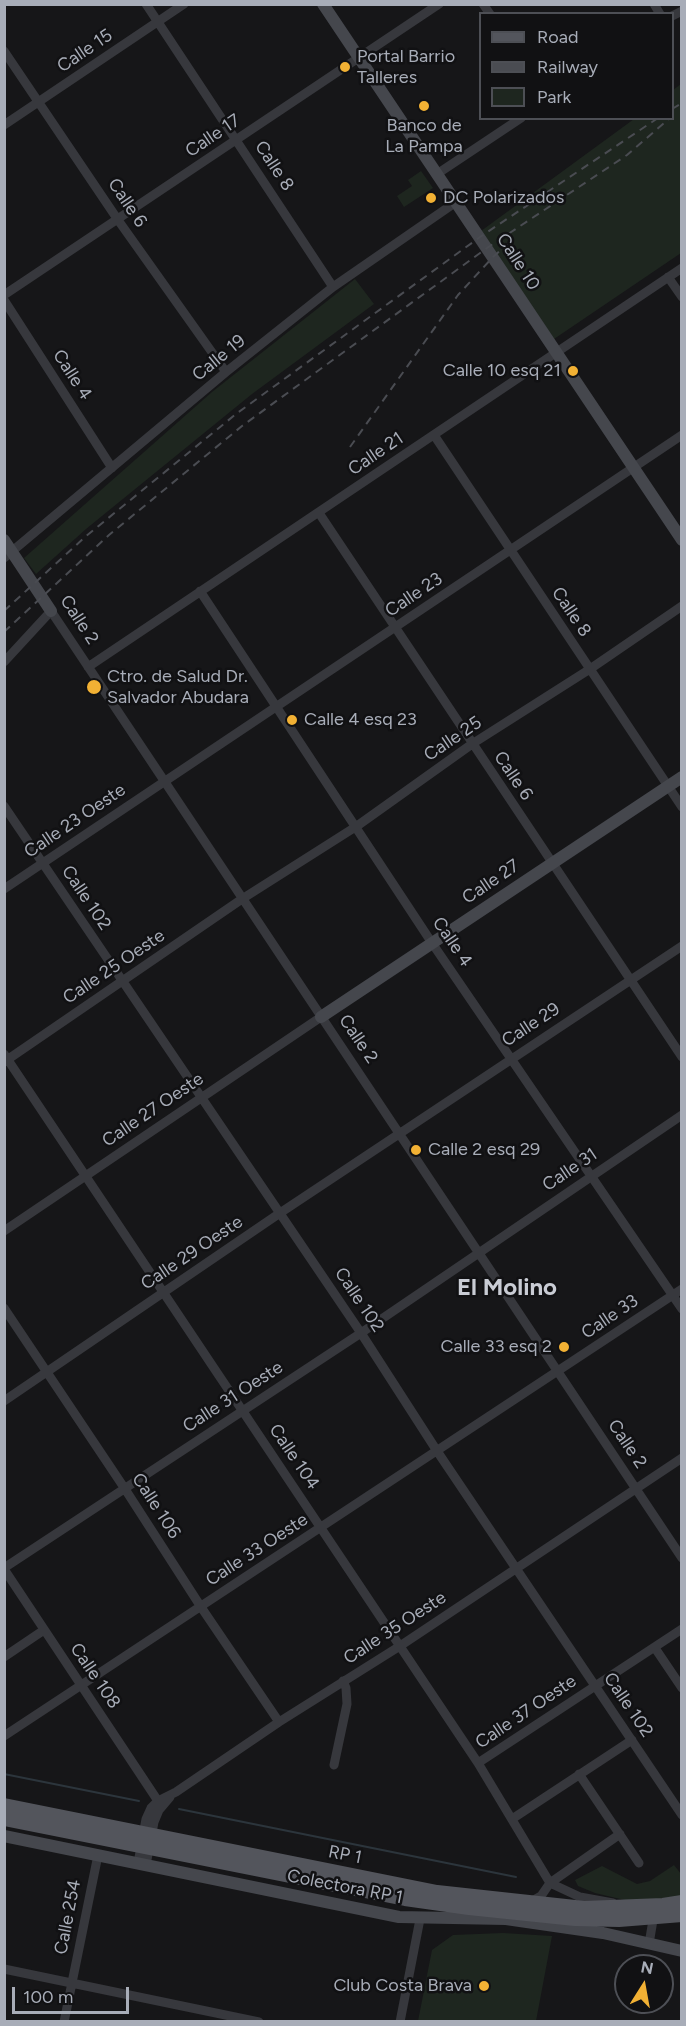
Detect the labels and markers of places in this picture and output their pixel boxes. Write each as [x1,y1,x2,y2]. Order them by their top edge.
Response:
place label: Portal Barrio Talleres [357,46,455,88]
marker: Portal Barrio Talleres [338,60,352,74]
marker: Banco de La Pampa [417,99,431,113]
place label: Banco de La Pampa [385,115,463,158]
place label: DC Polarizados [443,187,564,209]
marker: DC Polarizados [424,191,438,205]
place label: Calle 10 esq 21 [443,360,561,382]
marker: Calle 10 esq 21 [566,364,580,378]
place label: Ctro. de Salud Dr. Salvador Abudara [107,666,249,708]
marker: Ctro. de Salud Dr. Salvador Abudara [85,678,103,696]
place label: Calle 4 esq 23 [304,709,417,731]
marker: Calle 4 esq 23 [285,713,299,727]
place label: Calle 2 esq 29 [428,1139,540,1161]
marker: Calle 2 esq 29 [409,1143,423,1157]
place label: Calle 33 esq 2 [440,1336,552,1358]
marker: Calle 33 esq 2 [557,1340,571,1354]
place label: Club Costa Brava [333,1975,472,1997]
marker: Club Costa Brava [477,1979,491,1993]

